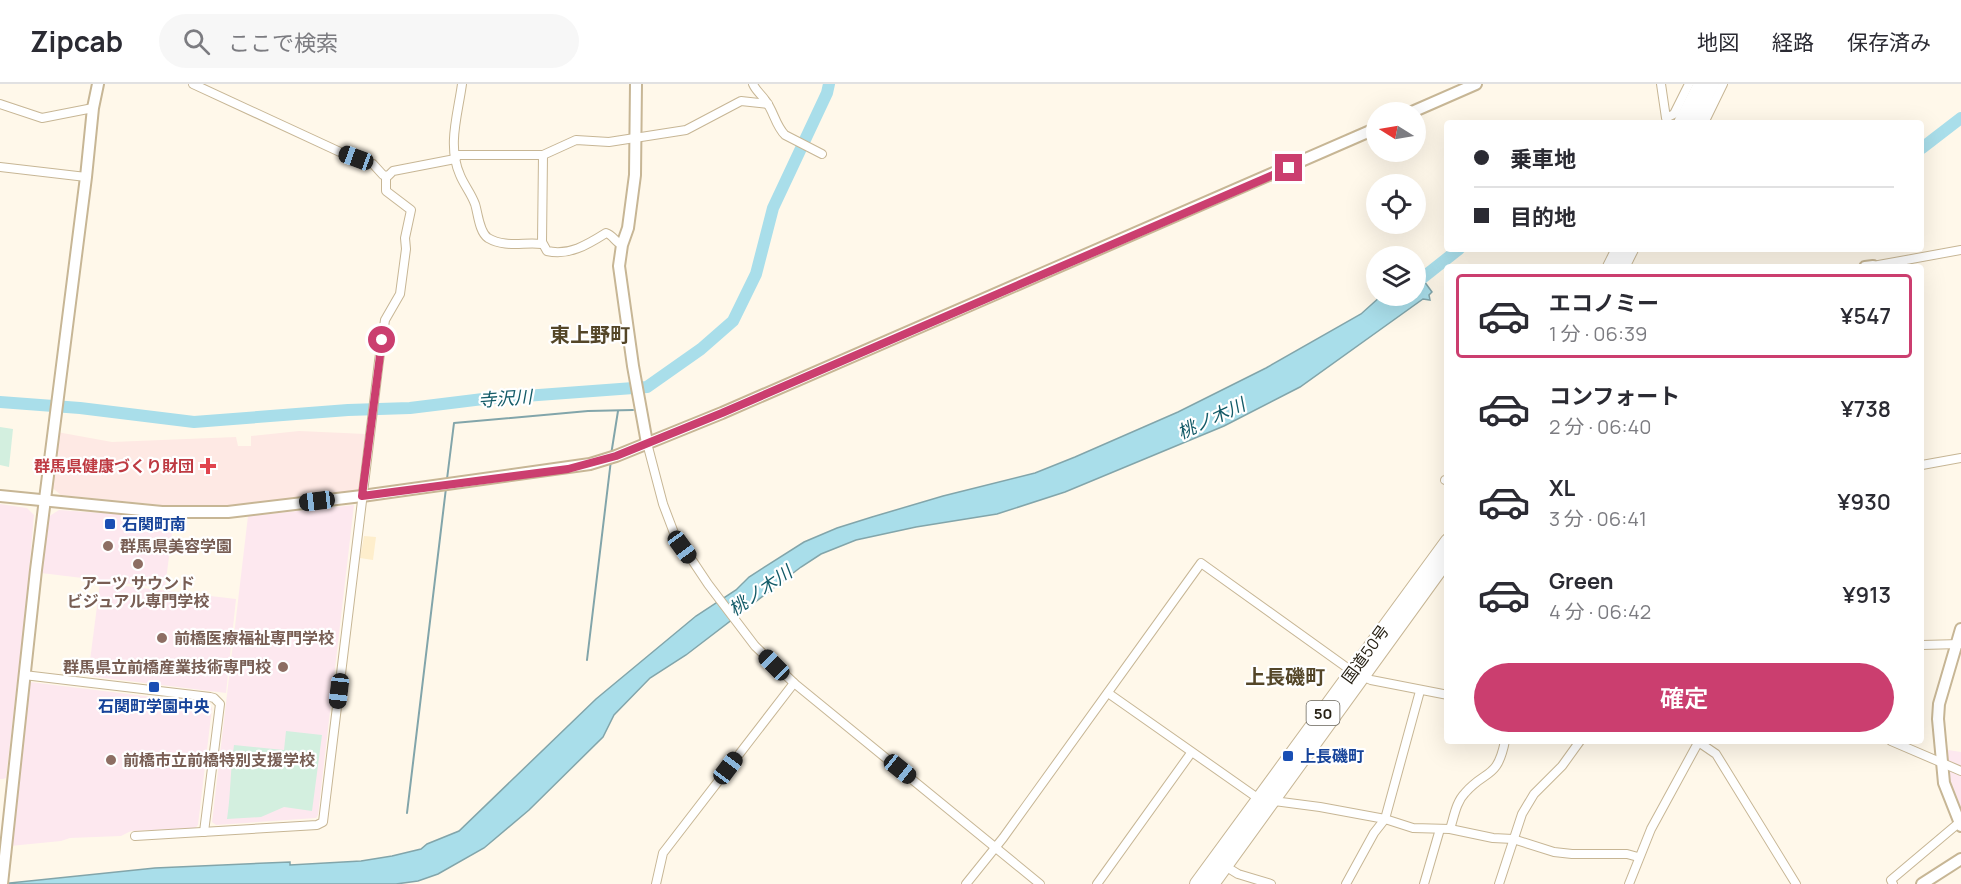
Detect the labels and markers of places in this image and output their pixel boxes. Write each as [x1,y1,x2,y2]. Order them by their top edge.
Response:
place label: 群馬県健康づくり財団 [34,455,194,477]
marker: 群馬県健康づくり財団 [199,457,217,475]
place label: 石関町南 [122,513,186,535]
marker: 石関町南 [103,517,117,531]
place label: 群馬県美容学園 [120,535,232,557]
marker: 群馬県美容学園 [101,539,115,553]
marker: アーツ サウンド ビジュアル専門学校 [131,557,145,571]
place label: アーツ サウンド ビジュアル専門学校 [67,572,209,612]
place label: 前橋医療福祉専門学校 [174,627,334,649]
marker: 前橋医療福祉専門学校 [155,631,169,645]
place label: 群馬県立前橋産業技術専門校 [63,656,271,678]
marker: 群馬県立前橋産業技術専門校 [276,660,290,674]
marker: 石関町学園中央 [147,680,161,694]
place label: 石関町学園中央 [98,695,210,717]
place label: 上長磯町 [1300,745,1364,767]
place label: 前橋市立前橋特別支援学校 [123,749,315,771]
marker: 上長磯町 [1281,749,1295,763]
marker: 前橋市立前橋特別支援学校 [104,753,118,767]

